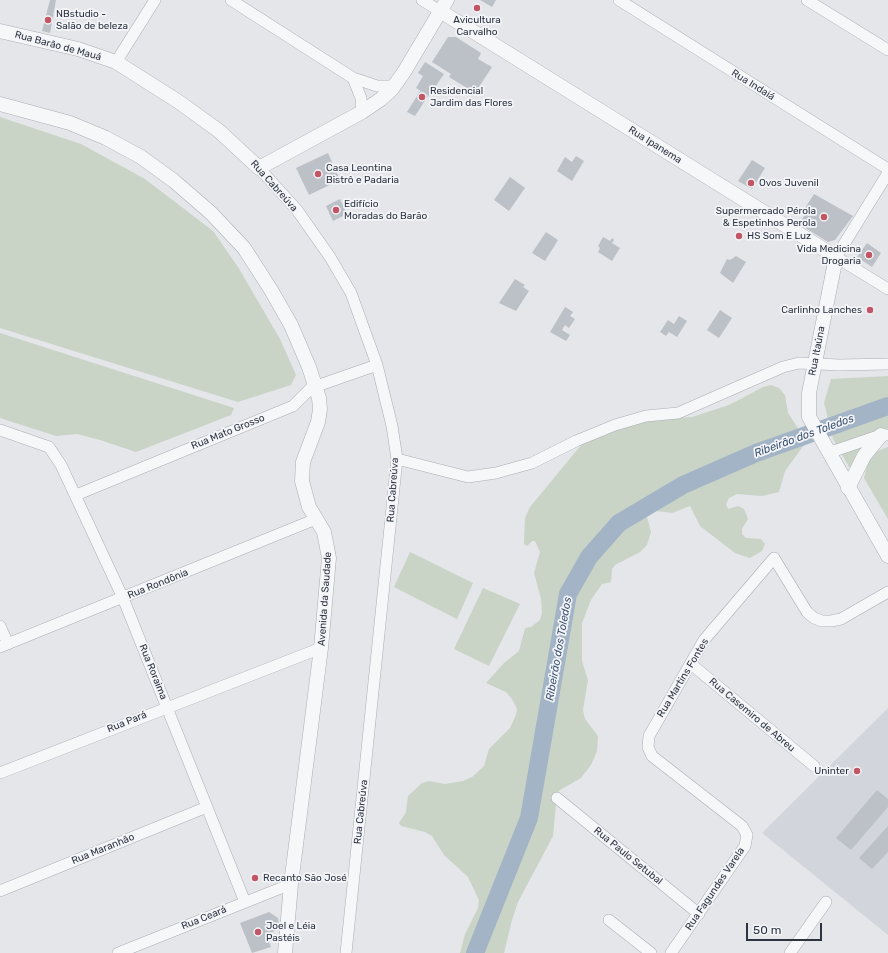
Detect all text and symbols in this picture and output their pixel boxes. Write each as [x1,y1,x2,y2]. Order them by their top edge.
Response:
marker: Avicultura Carvalho [472,3,482,13]
place label: NBstudio - Salão de beleza [56,8,128,32]
place label: Avicultura Carvalho [453,14,501,38]
marker: NBstudio - Salão de beleza [43,15,53,25]
street label: Rua Barão de Mauá [13,29,103,63]
street label: Rua Indaiá [729,67,777,103]
place label: Residencial Jardim das Flores [430,85,513,108]
marker: Residencial Jardim das Flores [417,92,427,102]
street label: Rua Ipanema [626,124,684,166]
street label: Rua Cabreúva [248,158,300,214]
place label: Casa Leontina Bistrô e Padaria [326,162,399,186]
marker: Casa Leontina Bistrô e Padaria [313,169,323,179]
place label: Ovos Juvenil [759,177,819,189]
marker: Ovos Juvenil [746,178,756,188]
place label: Edifício Moradas do Barão [344,198,427,222]
marker: Edifício Moradas do Barão [331,205,341,215]
place label: Supermercado Pérola & Espetinhos Perola [716,205,816,228]
marker: Supermercado Pérola & Espetinhos Perola [819,212,829,222]
place label: HS Som E Luz [747,230,811,242]
marker: HS Som E Luz [734,231,744,241]
place label: Vida Medicina Drogaria [797,243,861,266]
marker: Vida Medicina Drogaria [864,250,874,260]
place label: Carlinho Lanches [781,304,862,316]
marker: Carlinho Lanches [865,305,875,315]
street label: Rua Itaúna [806,325,828,377]
street label: Rua Mato Grosso [189,412,267,452]
water label: Ribeirão dos Toledos [752,412,856,460]
street label: Rua Cabreúva [385,457,401,523]
street label: Avenida da Saudade [316,551,334,647]
street label: Rua Rondônia [126,566,190,602]
water label: Ribeirão dos Toledos [543,596,575,702]
street label: Rua Martins Fontes [655,636,711,720]
street label: Rua Roraima [136,642,170,702]
street label: Rua Casemiro de Abreu [707,676,797,754]
street label: Rua Pará [105,709,149,735]
place label: Uninter [814,765,849,777]
marker: Uninter [852,766,862,776]
street label: Rua Cabreúva [352,779,370,845]
street label: Rua Paulo Setubal [591,825,665,887]
street label: Rua Maranhão [70,831,136,867]
street label: Rua Fagundes Varela [683,845,747,933]
place label: Recanto São José [263,872,347,884]
marker: Recanto São José [250,873,260,883]
street label: Rua Ceará [180,904,228,932]
scale bar [748,915,824,941]
place label: Joel e Léia Pastéis [266,920,316,944]
text: 50 m [753,923,781,937]
marker: Joel e Léia Pastéis [253,927,263,937]

